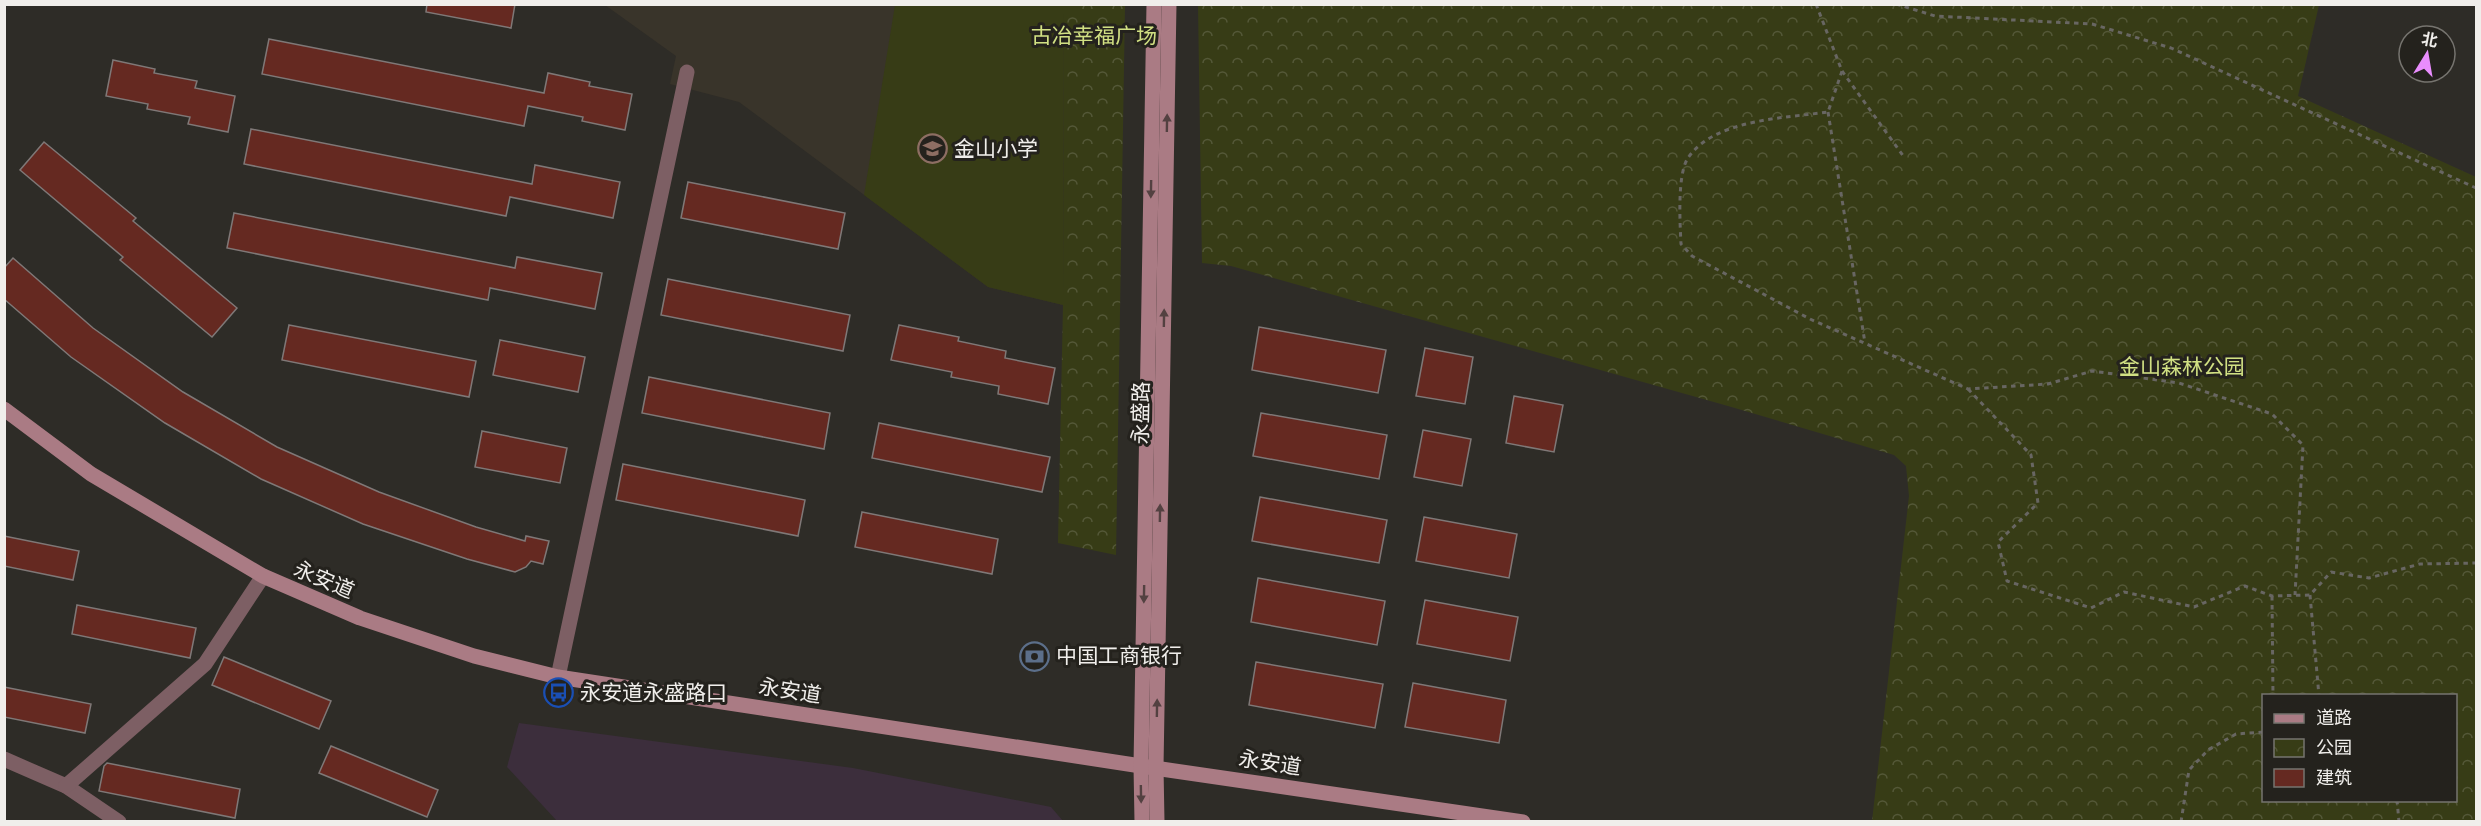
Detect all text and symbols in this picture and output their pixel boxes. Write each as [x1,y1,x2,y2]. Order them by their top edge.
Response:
park label: 古冶幸福广场 [1031,22,1157,50]
north arrow [2397,24,2457,84]
text: 北 [2420,28,2440,52]
one-way arrow [1162,114,1172,133]
school or university icon: 金山小学 [917,133,949,165]
place label: 金山小学 [954,135,1038,163]
one-way arrow [1146,179,1156,198]
one-way arrow [1159,309,1169,328]
park label: 金山森林公园 [2119,353,2245,381]
street label: 永盛路 [1126,381,1156,445]
one-way arrow [1155,504,1165,523]
street label: 永安道 [290,555,358,605]
one-way arrow [1139,584,1149,603]
bank icon: 中国工商银行 [1019,640,1051,672]
place label: 中国工商银行 [1056,642,1182,670]
street label: 永安道 [757,672,823,710]
bus stop icon: 永安道永盛路口 [543,677,575,709]
place label: 永安道永盛路口 [580,679,727,707]
legend [2262,694,2457,802]
one-way arrow [1152,699,1162,718]
text: 道路 [2316,706,2352,730]
text: 公园 [2316,736,2352,760]
street label: 永安道 [1237,744,1303,782]
text: 建筑 [2316,766,2352,790]
one-way arrow [1137,784,1146,803]

